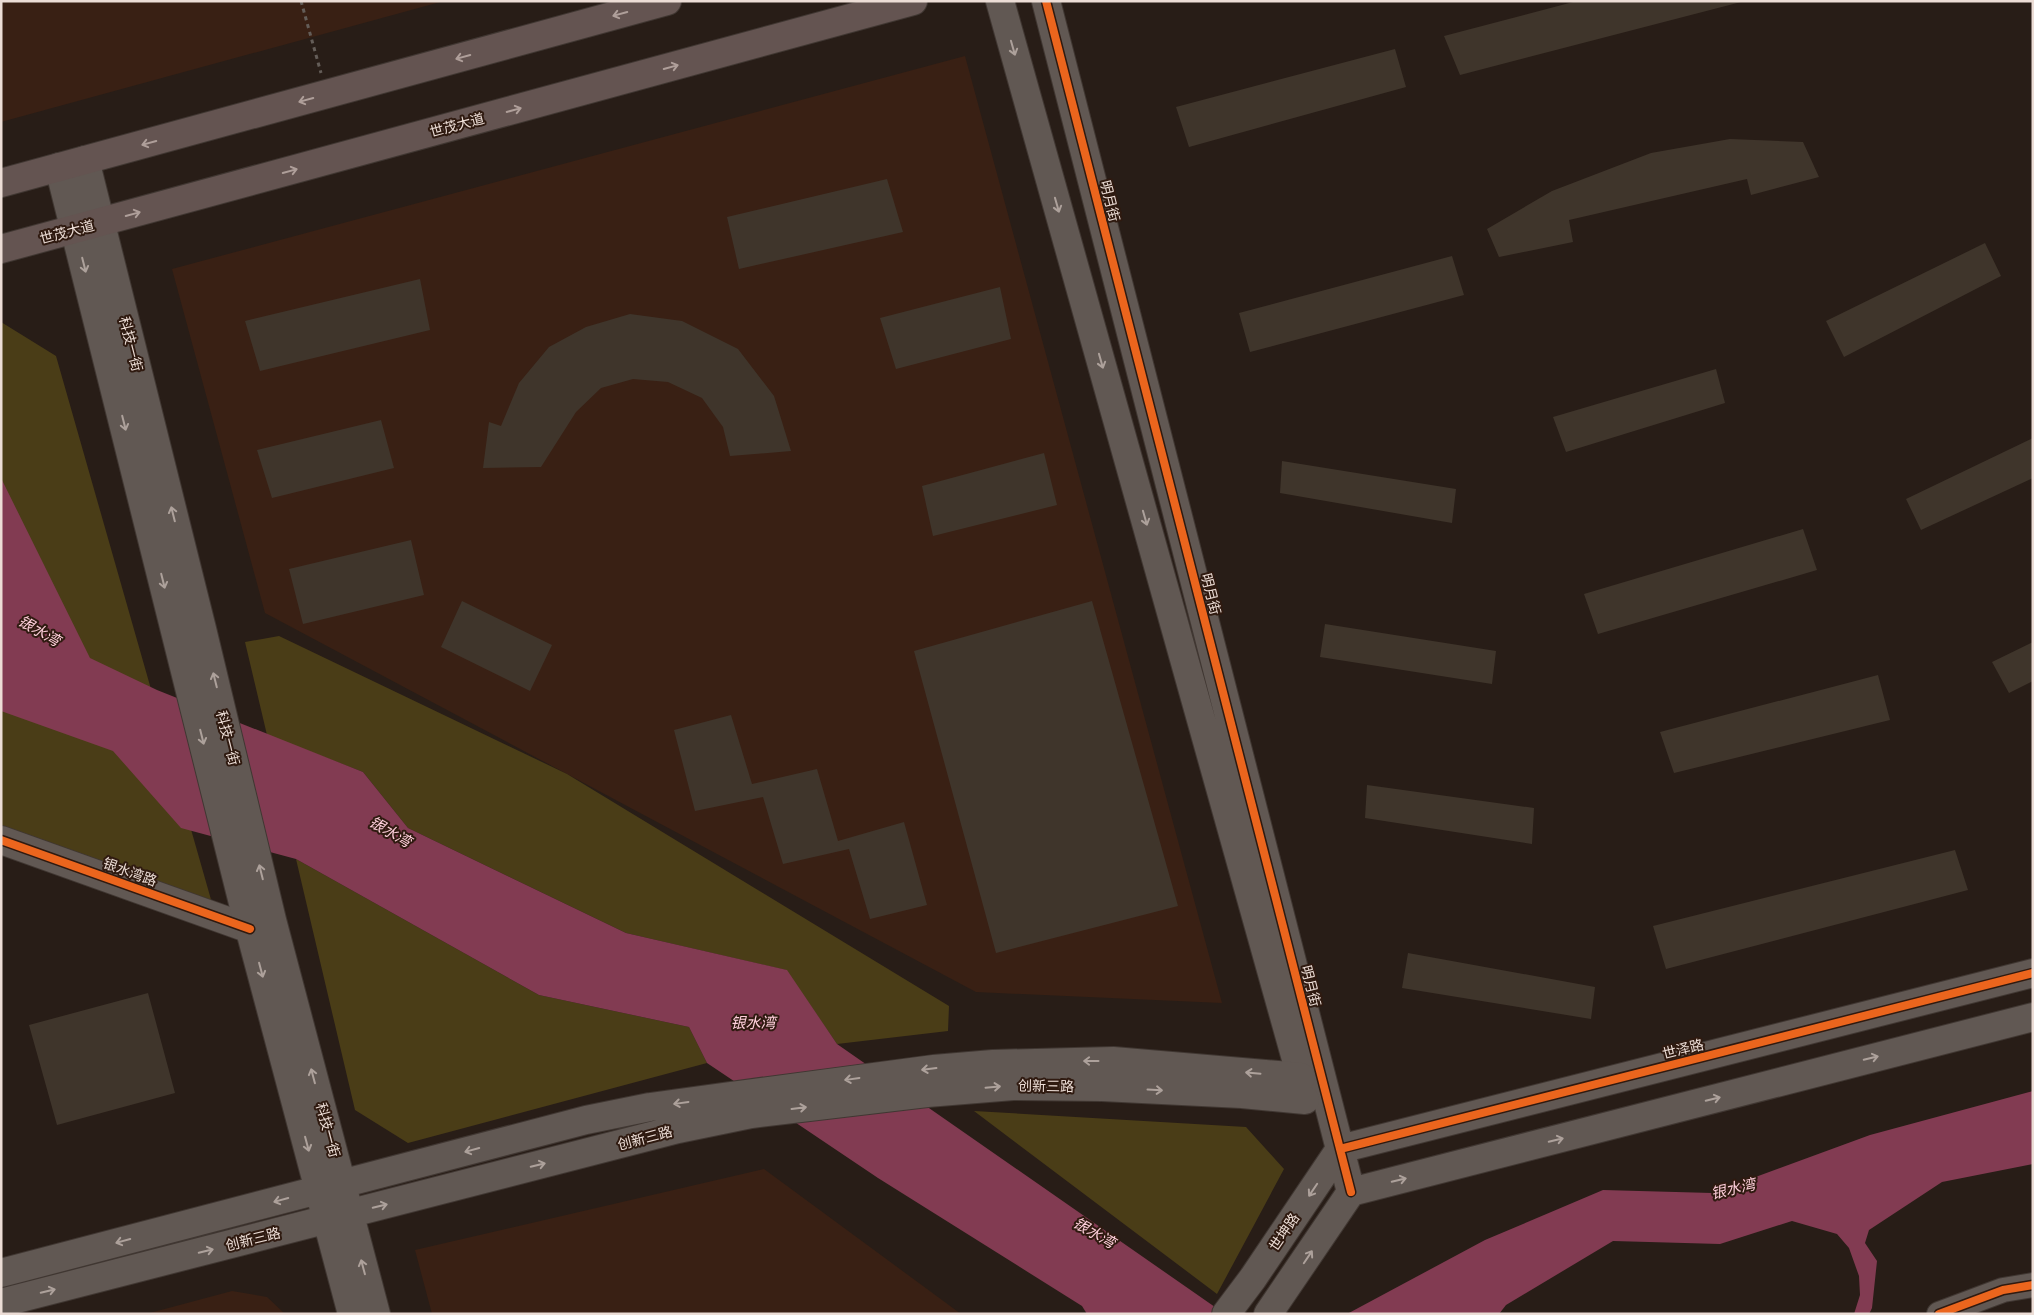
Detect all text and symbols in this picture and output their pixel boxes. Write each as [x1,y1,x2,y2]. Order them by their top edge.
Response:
one-way arrow [612,10,628,19]
one-way arrow [1009,40,1018,56]
one-way arrow [455,53,471,62]
one-way arrow [662,62,678,72]
one-way arrow [299,96,315,105]
one-way arrow [505,105,521,114]
street label: 世茂大道 [427,107,486,141]
one-way arrow [142,138,158,148]
one-way arrow [281,166,297,175]
street label: 明月街 [1096,178,1126,224]
one-way arrow [1053,196,1062,212]
one-way arrow [124,208,140,218]
street label: 世茂大道 [37,214,96,248]
one-way arrow [80,257,89,273]
street label: 科技一街 [115,314,148,373]
one-way arrow [1096,353,1106,369]
one-way arrow [120,415,129,431]
one-way arrow [168,506,178,522]
one-way arrow [1140,509,1150,525]
street label: 明月街 [1197,571,1227,617]
one-way arrow [159,572,169,588]
water label: 银水湾 [15,609,67,652]
one-way arrow [209,673,219,689]
street label: 科技一街 [212,708,245,767]
one-way arrow [198,728,207,744]
water label: 银水湾 [366,810,418,853]
street label: 银水湾路 [101,852,160,890]
one-way arrow [256,865,265,881]
one-way arrow [257,961,266,977]
street label: 明月街 [1297,963,1327,1009]
water label: 银水湾 [730,1011,778,1032]
street label: 世泽路 [1660,1033,1706,1063]
one-way arrow [1862,1053,1878,1063]
one-way arrow [1083,1056,1099,1066]
one-way arrow [921,1064,937,1074]
one-way arrow [308,1068,318,1084]
one-way arrow [1245,1068,1261,1078]
one-way arrow [844,1075,860,1085]
street label: 创新三路 [1018,1075,1074,1095]
one-way arrow [984,1083,1000,1092]
one-way arrow [1147,1085,1163,1094]
one-way arrow [1705,1094,1721,1103]
one-way arrow [674,1098,690,1108]
street label: 科技一街 [312,1100,346,1159]
one-way arrow [791,1103,807,1113]
street label: 创新三路 [615,1120,674,1154]
one-way arrow [1547,1134,1563,1144]
one-way arrow [303,1135,313,1151]
one-way arrow [464,1146,480,1155]
one-way arrow [529,1160,545,1170]
water label: 银水湾 [1708,1172,1760,1203]
one-way arrow [1390,1175,1406,1184]
one-way arrow [1308,1183,1318,1197]
one-way arrow [273,1196,289,1205]
one-way arrow [372,1201,388,1210]
street label: 世坤路 [1263,1208,1303,1254]
water label: 银水湾 [1070,1211,1122,1254]
street label: 创新三路 [223,1222,282,1255]
one-way arrow [116,1237,132,1246]
one-way arrow [197,1245,213,1255]
one-way arrow [1303,1250,1313,1264]
one-way arrow [358,1259,368,1275]
one-way arrow [40,1286,56,1295]

